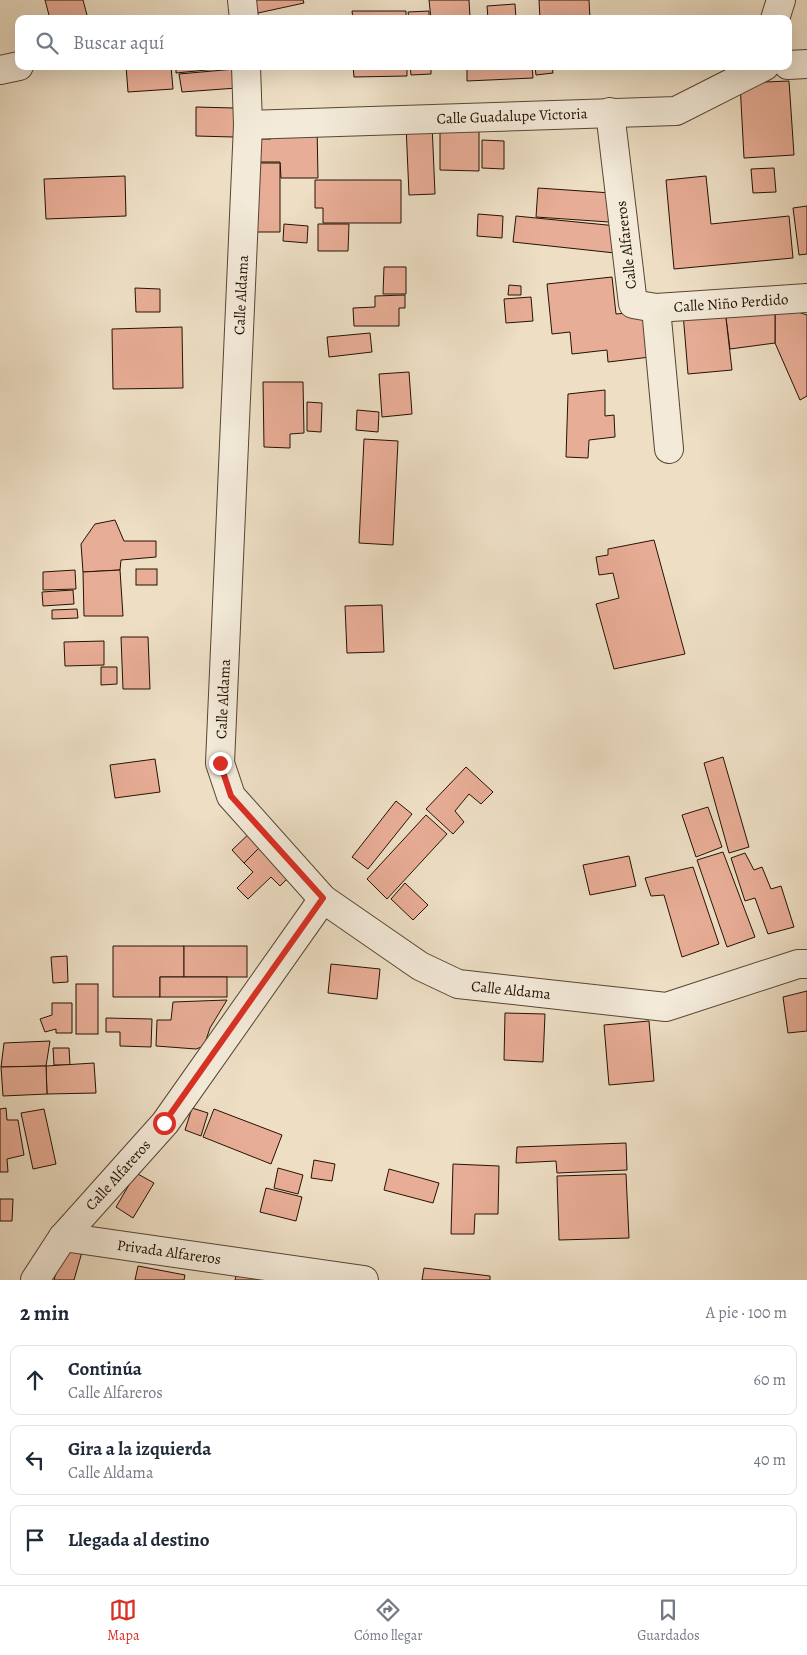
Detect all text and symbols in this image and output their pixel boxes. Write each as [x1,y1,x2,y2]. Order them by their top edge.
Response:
search box [15,15,792,70]
icon: search [33,29,61,57]
text: Buscar aquí [73,30,164,56]
street label: Calle Guadalupe Victoria [436,103,588,129]
street label: Calle Alfareros [611,200,641,290]
street label: Calle Aldama [229,255,253,335]
street label: Calle Niño Perdido [673,289,789,317]
street label: Calle Aldama [211,659,235,739]
route end [209,752,232,775]
street label: Calle Aldama [470,976,552,1004]
route start [153,1112,176,1135]
street label: Calle Alfareros [81,1135,155,1215]
street label: Privada Alfareros [116,1235,222,1269]
text: 2 min [20,1299,69,1327]
text: A pie · 100 m [706,1302,787,1324]
text: Continúa [68,1356,142,1382]
icon: ahead [21,1366,49,1394]
text: 60 m [754,1369,786,1391]
text: Calle Alfareros [68,1382,163,1404]
text: Gira a la izquierda [68,1436,211,1462]
icon: left [21,1446,49,1474]
text: 40 m [754,1449,786,1471]
text: Calle Aldama [68,1462,153,1484]
icon: arrive [21,1526,49,1554]
text: Llegada al destino [68,1527,210,1553]
tab: Mapa [107,1596,139,1645]
tab: Cómo llegar [354,1596,423,1645]
tab: Guardados [637,1596,700,1645]

